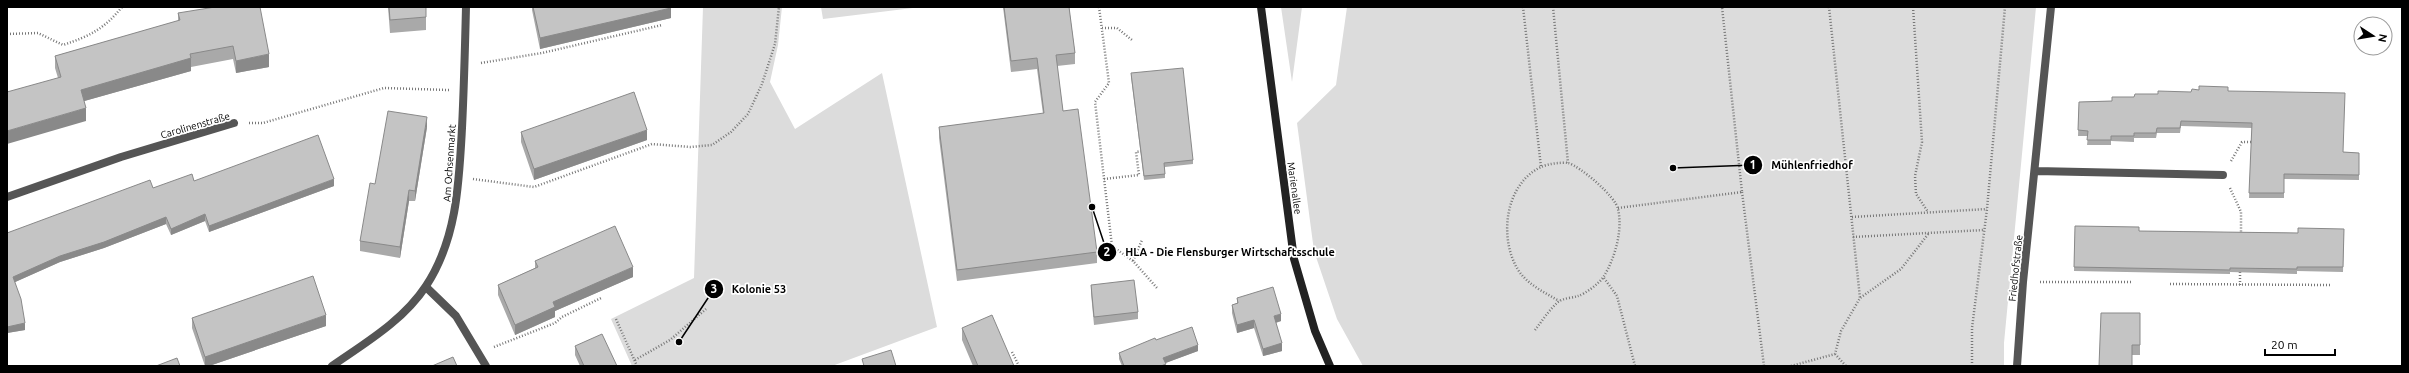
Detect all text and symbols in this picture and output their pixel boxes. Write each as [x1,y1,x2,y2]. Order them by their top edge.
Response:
north arrow [2353,16,2393,56]
text: N [2376,33,2390,43]
street label: Carolinenstraße [159,110,231,141]
street label: Am Ochsenmarkt [441,124,458,202]
callout: Mühlenfriedhof [1743,154,1861,177]
text: 1 [1750,158,1756,171]
text: Mühlenfriedhof [1771,159,1853,171]
street label: Marienallee [1285,161,1304,215]
street label: Friedhofstraße [2007,234,2024,302]
callout: HLA - Die Flensburger Wirtschaftsschule [1097,241,1343,264]
text: 2 [1104,245,1111,258]
text: HLA - Die Flensburger Wirtschaftsschule [1125,246,1335,258]
callout: Kolonie 53 [704,278,794,301]
text: 3 [711,282,717,295]
text: Kolonie 53 [732,283,786,295]
scale bar [2265,331,2335,357]
text: 20 m [2271,338,2298,351]

